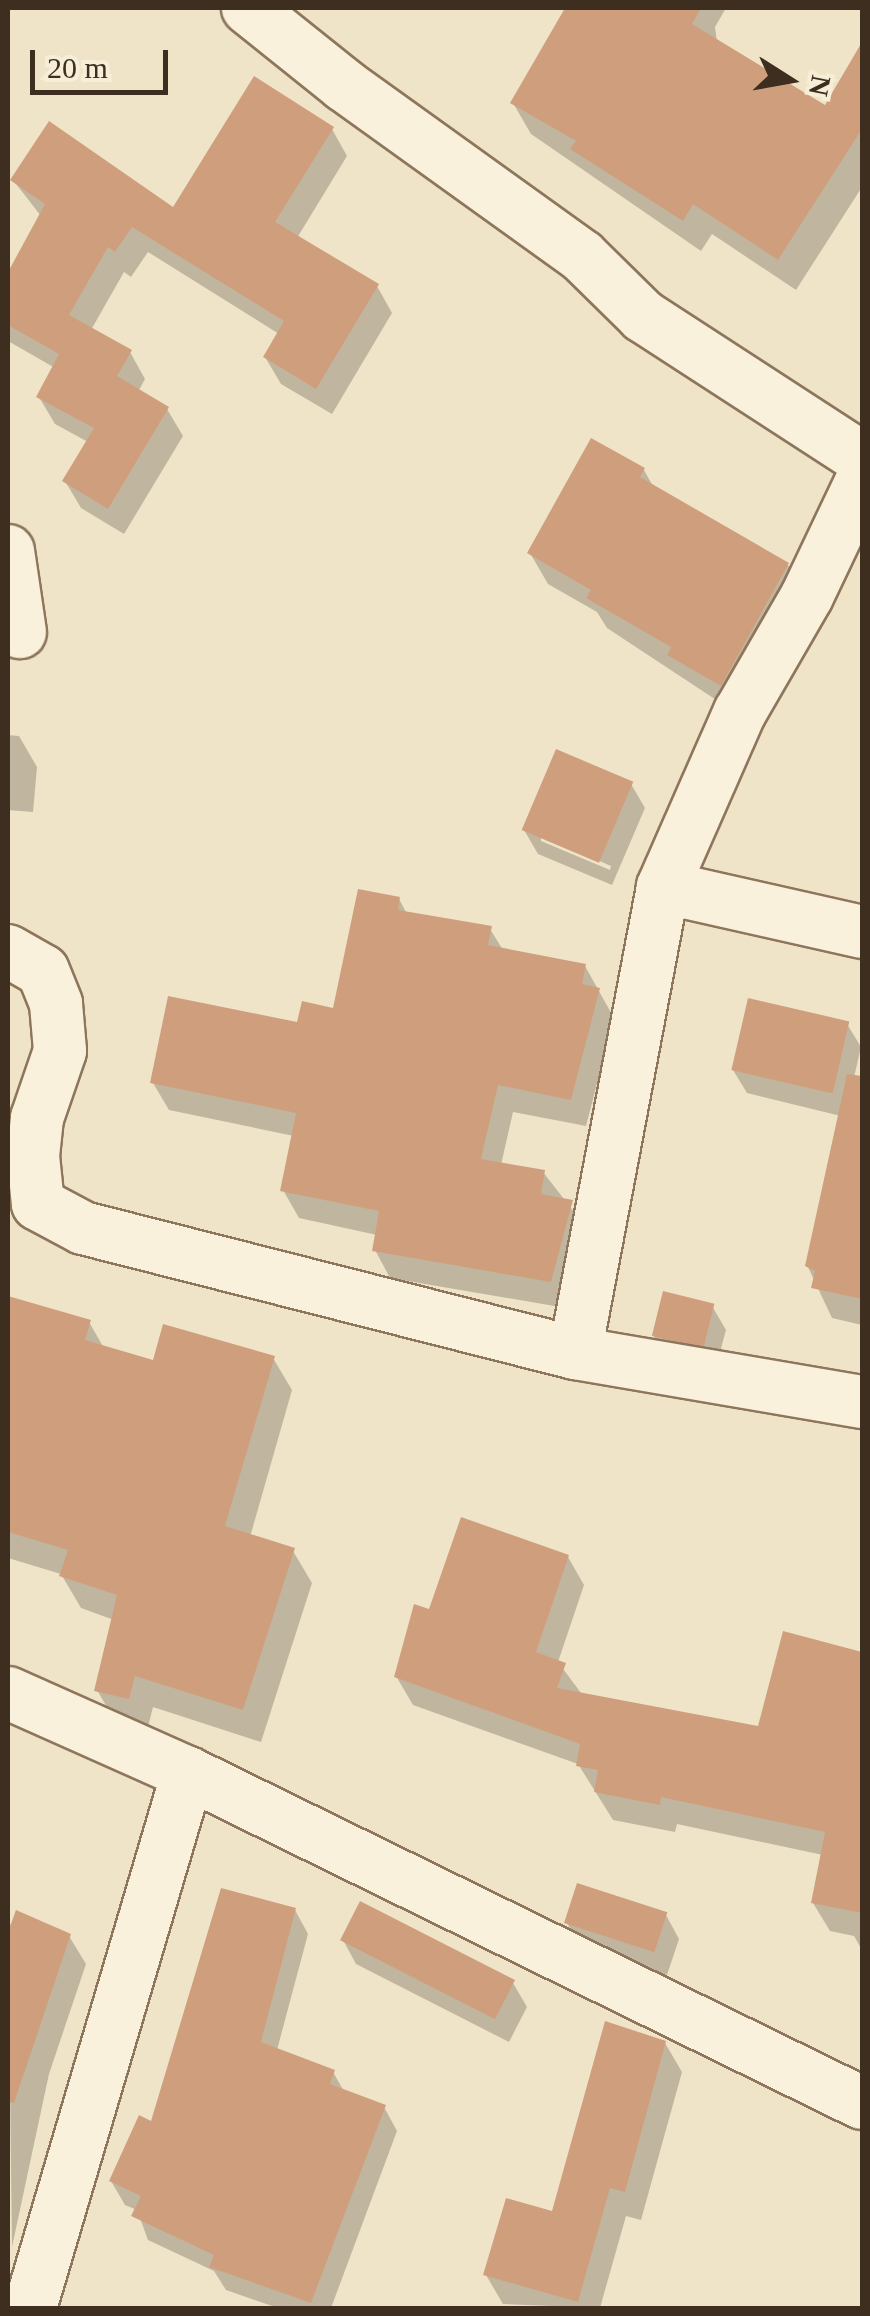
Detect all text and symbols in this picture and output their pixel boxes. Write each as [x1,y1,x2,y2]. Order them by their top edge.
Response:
scale bar [35,30,172,92]
north arrow [740,30,840,130]
text: 20 m [47,51,108,84]
text: N [803,73,837,99]

